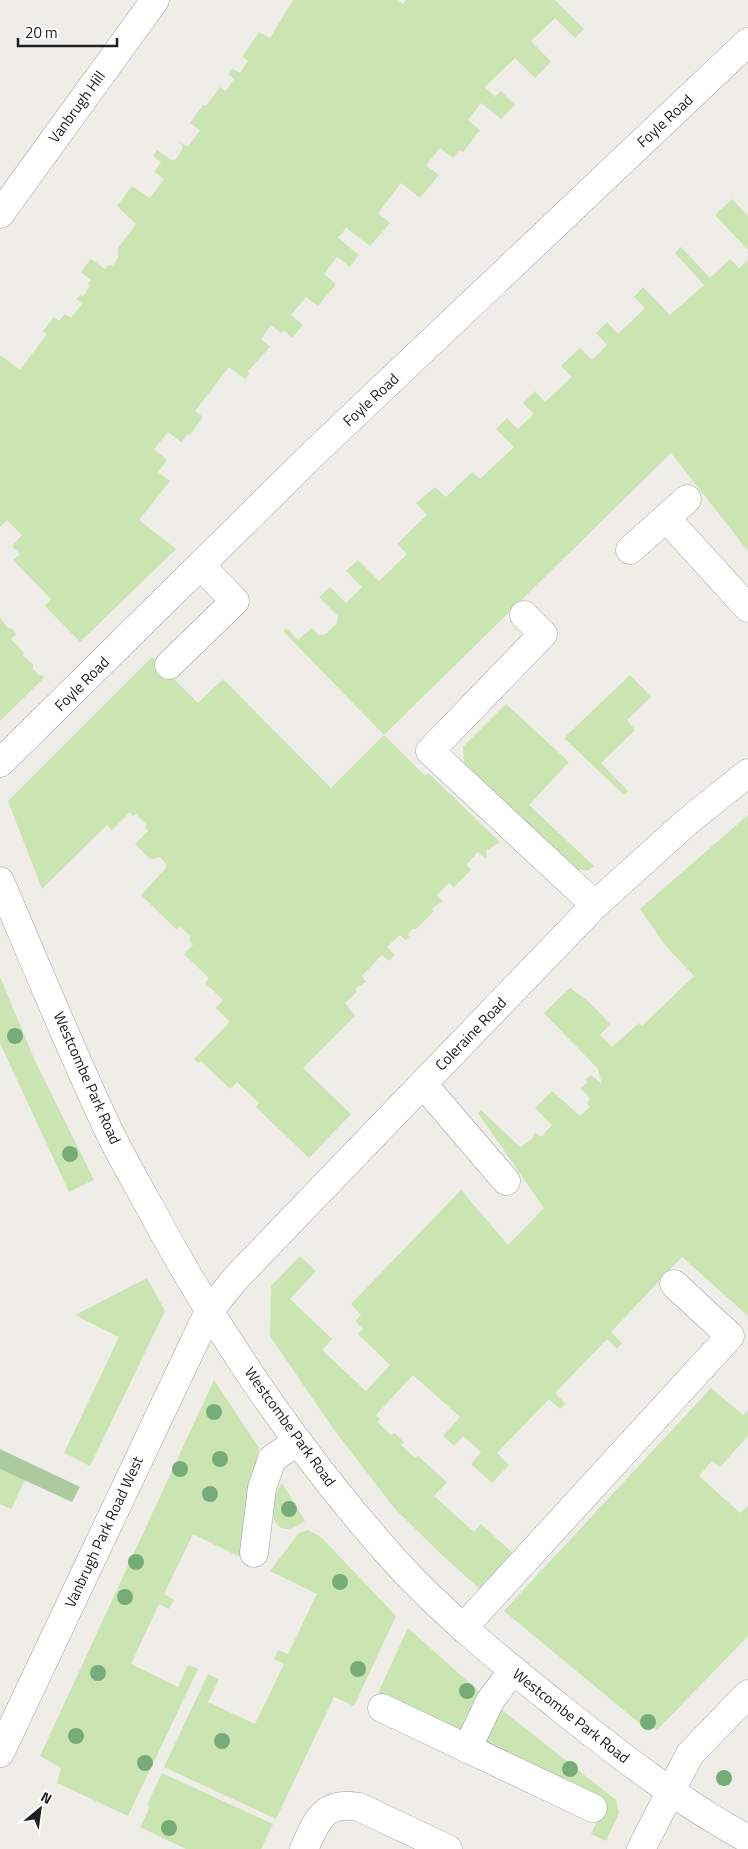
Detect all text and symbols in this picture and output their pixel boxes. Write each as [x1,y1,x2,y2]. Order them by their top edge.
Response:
scale bar [18,15,116,47]
text: 20 m [25,21,58,44]
street label: Vanbrugh Hill [42,66,111,148]
street label: Foyle Road [631,89,698,153]
street label: Foyle Road [337,368,404,432]
street label: Foyle Road [49,651,114,716]
street label: Coleraine Road [430,992,512,1076]
street label: Westcombe Park Road [48,1008,127,1148]
street label: Westcombe Park Road [239,1362,342,1491]
street label: Vanbrugh Park Road West [58,1452,149,1611]
street label: Westcombe Park Road [508,1663,635,1769]
north arrow [15,1784,65,1834]
text: N [37,1786,56,1809]

